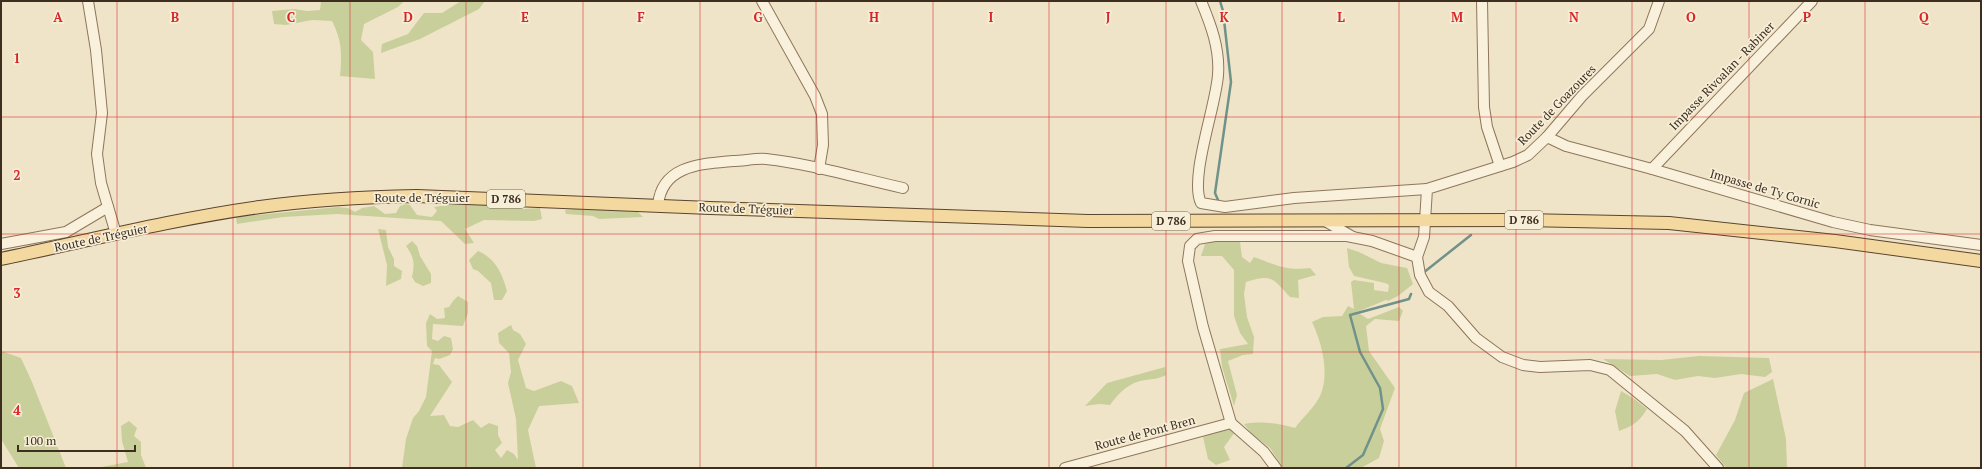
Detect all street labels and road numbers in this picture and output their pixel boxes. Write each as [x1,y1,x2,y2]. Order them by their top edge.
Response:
street label: Impasse Rivoalan - Rabiner [1666,18,1778,133]
street label: Route de Goazoures [1514,61,1599,148]
street label: Impasse de Ty Cornic [1708,166,1822,212]
street label: Route de Tréguier [374,190,470,205]
road number: D 786 [487,190,525,208]
street label: Route de Tréguier [698,199,794,218]
road number: D 786 [1505,211,1543,229]
road number: D 786 [1152,212,1190,230]
street label: Route de Tréguier [53,220,149,255]
street label: Route de Pont Bren [1093,412,1197,453]

